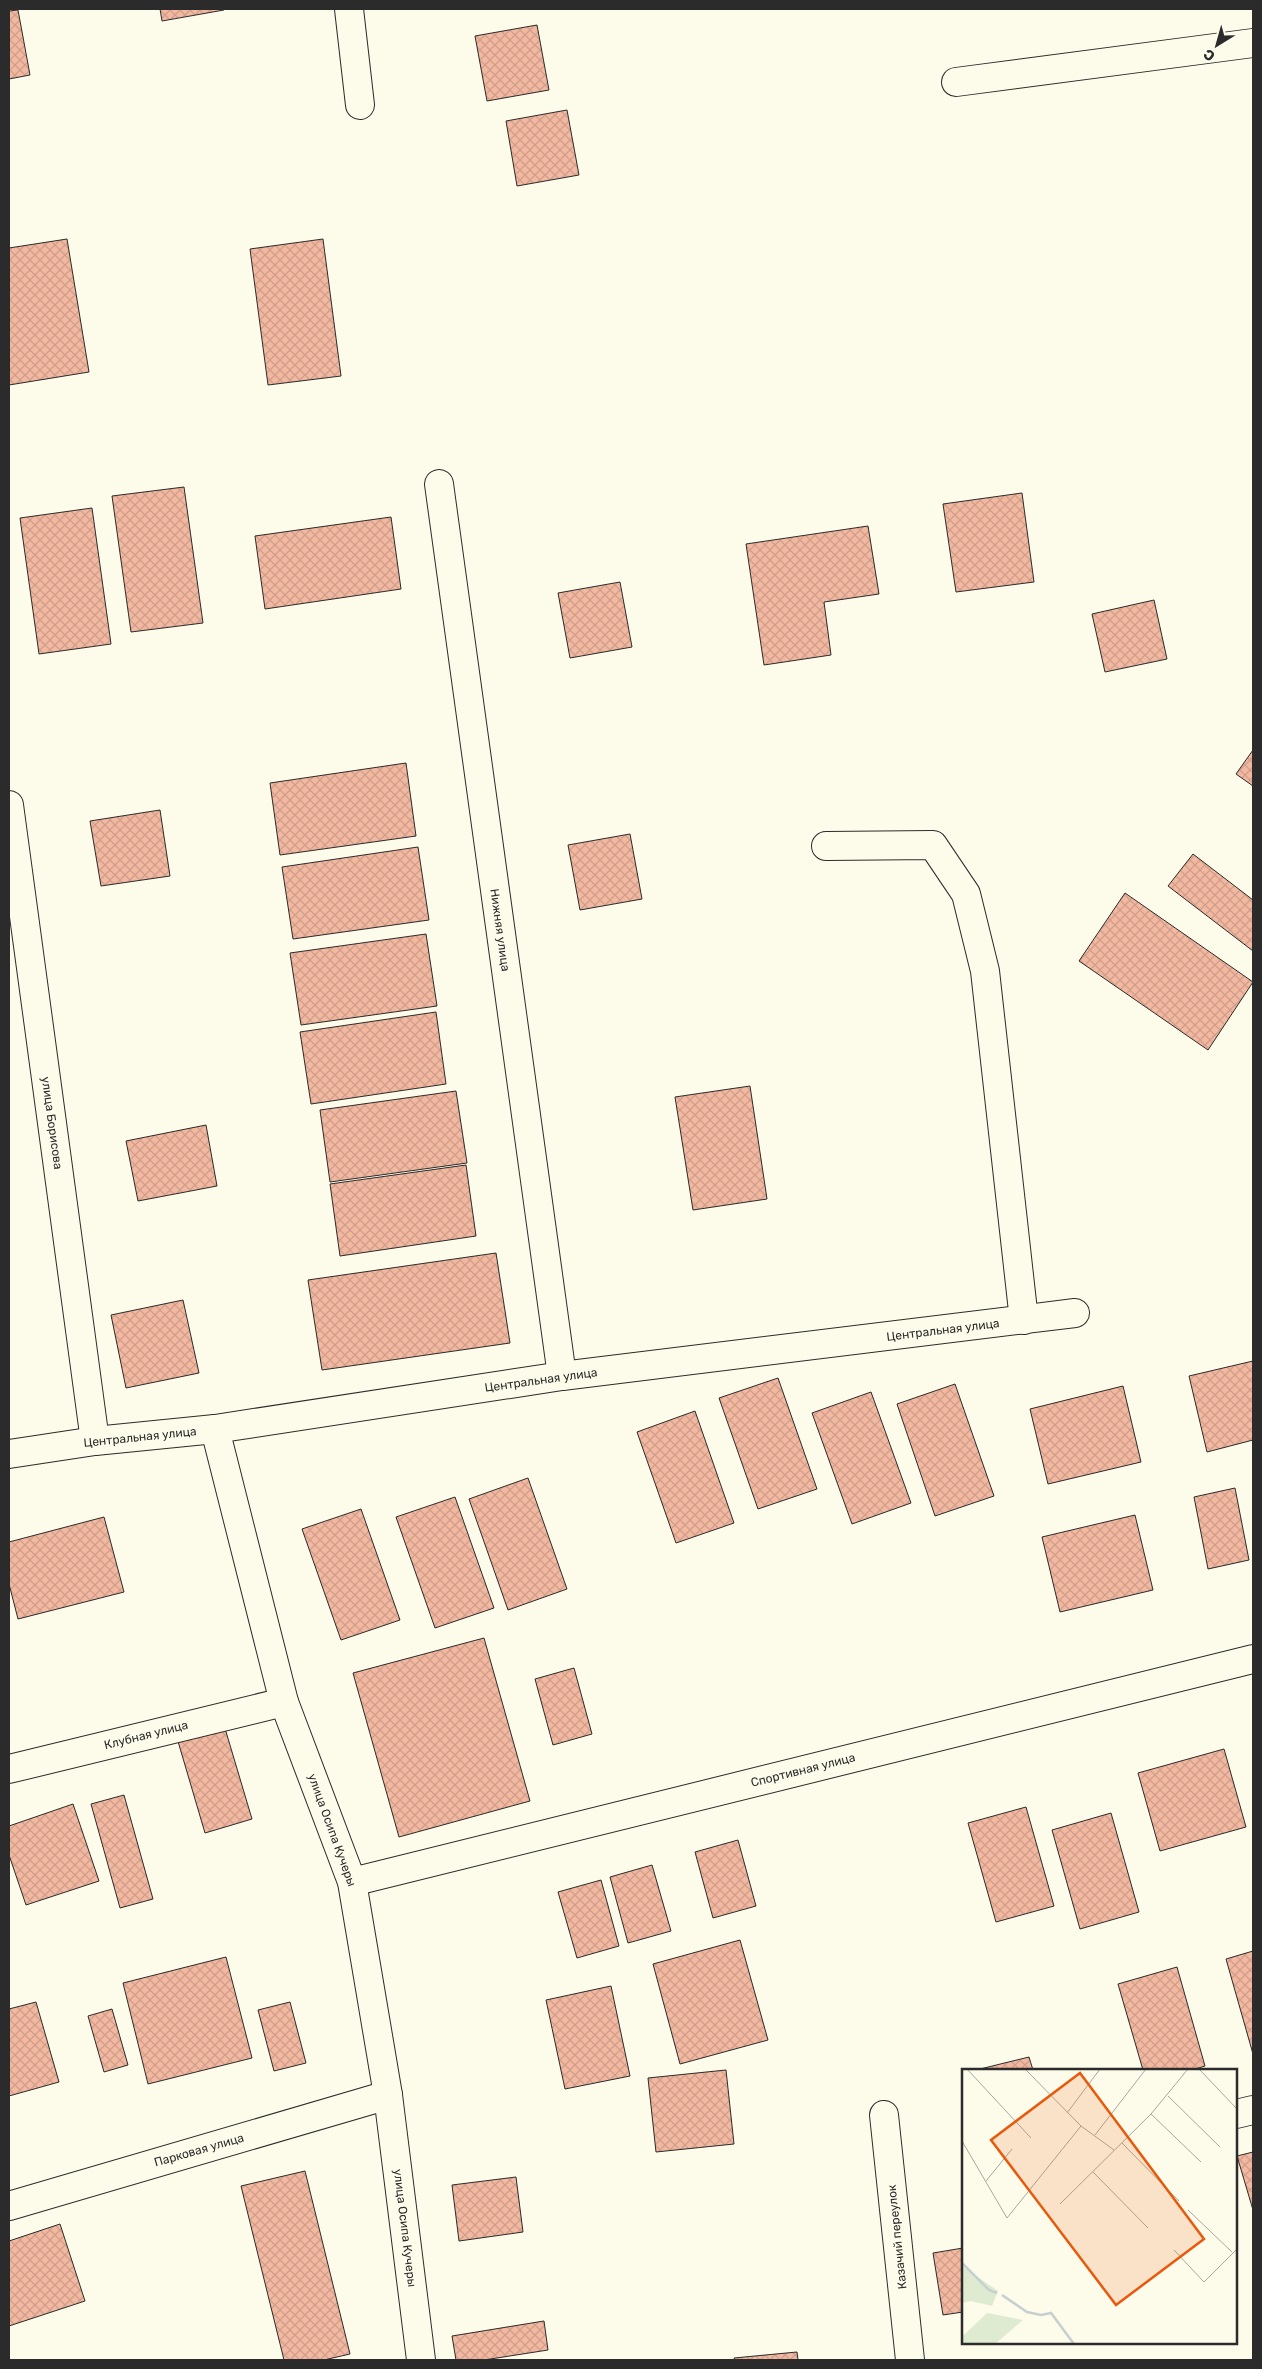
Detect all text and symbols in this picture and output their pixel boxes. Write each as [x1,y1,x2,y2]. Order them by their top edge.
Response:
north arrow [1192,20,1242,70]
text: С [1200,45,1219,65]
street label: Нижняя улица [487,888,513,972]
street label: улица Борисова [39,1076,65,1170]
street label: Центральная улица [886,1316,1000,1344]
street label: Центральная улица [484,1365,598,1395]
street label: Центральная улица [83,1424,197,1450]
street label: Клубная улица [103,1718,189,1752]
street label: Спортивная улица [749,1750,857,1790]
street label: улица Осипа Кучеры [305,1772,359,1888]
inset map [962,2069,1237,2344]
street label: Парковая улица [152,2130,246,2170]
street label: улица Осипа Кучеры [391,2168,419,2288]
street label: Казачий переулок [884,2183,909,2290]

